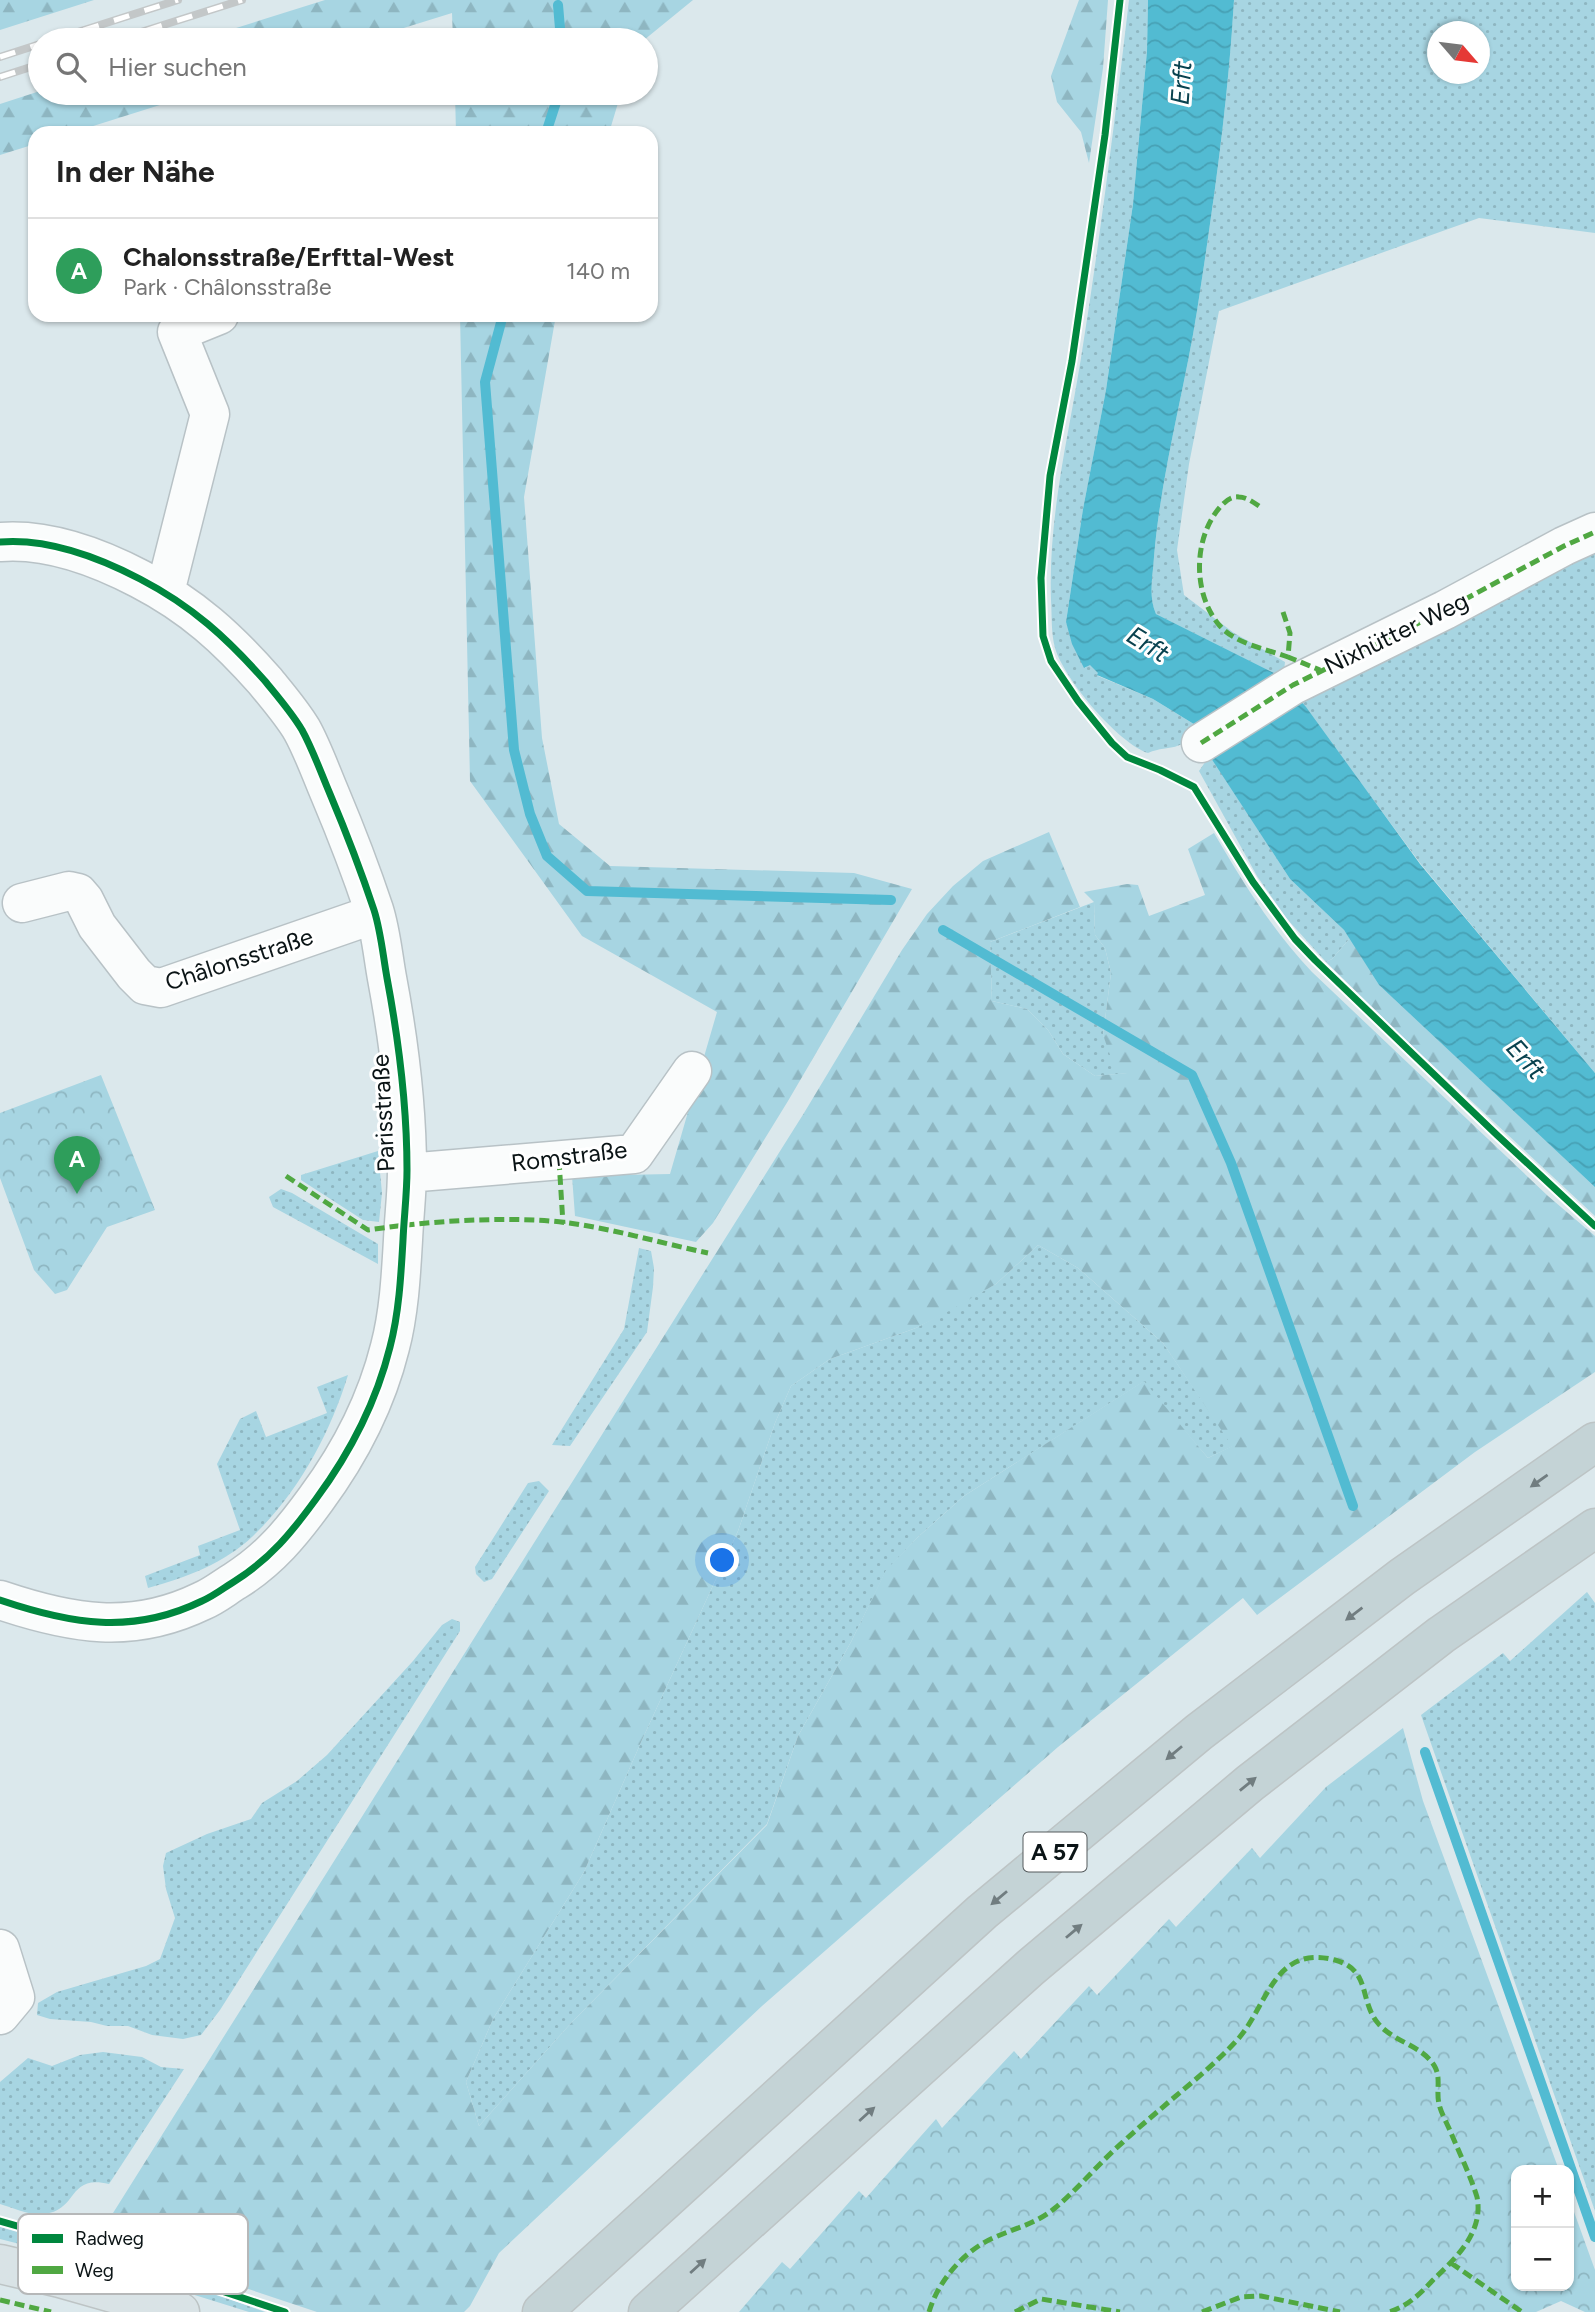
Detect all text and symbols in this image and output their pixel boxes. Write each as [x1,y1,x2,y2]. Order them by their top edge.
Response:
north arrow [1427,21,1490,84]
search box [28,28,658,105]
icon: search [52,48,90,86]
text: Hier suchen [108,51,247,83]
water label: Erft [1164,59,1199,106]
text: In der Nähe [56,153,215,190]
text: Chalonsstraße/Erfttal-West [123,241,454,273]
text: A [71,257,87,285]
text: 140 m [566,257,630,285]
text: Park · Châlonsstraße [123,273,331,301]
street label: Nixhütter Weg [1319,586,1473,680]
water label: Erft [1121,619,1176,670]
street label: Châlonsstraße [161,921,317,997]
water label: Erft [1499,1032,1553,1087]
street label: Parisstraße [365,1053,401,1173]
street label: Romstraße [509,1135,629,1177]
pin: A [54,1136,100,1194]
one-way arrow [1530,1474,1548,1488]
your location [705,1543,739,1577]
one-way arrow [1346,1606,1364,1621]
one-way arrow [1166,1745,1184,1760]
one-way arrow [1240,1777,1257,1792]
road number: A 57 [1024,1832,1086,1871]
one-way arrow [991,1890,1008,1905]
one-way arrow [1066,1924,1083,1939]
one-way arrow [859,2107,876,2122]
map controls [1511,2165,1574,2291]
button: + [1511,2165,1574,2228]
legend [18,2214,248,2294]
text: Radweg [75,2227,144,2250]
button: − [1511,2228,1574,2291]
text: Weg [75,2259,114,2282]
one-way arrow [689,2259,706,2275]

